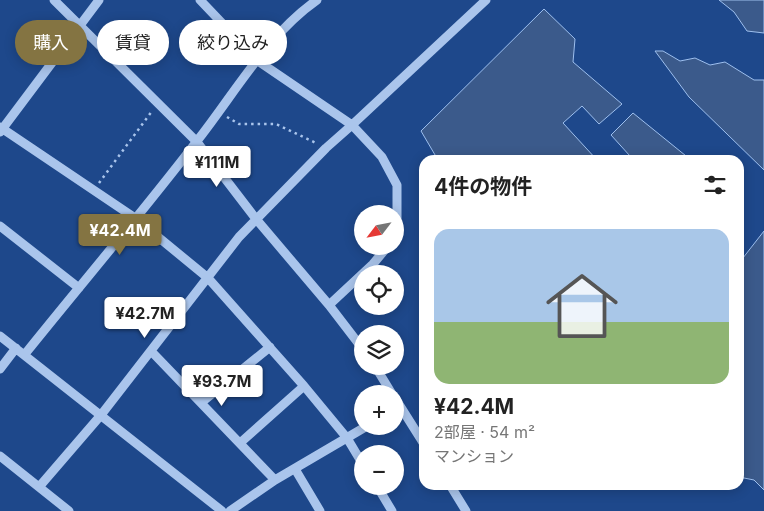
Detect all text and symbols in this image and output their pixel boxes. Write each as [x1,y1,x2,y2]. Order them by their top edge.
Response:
chip: 購入 [15,20,87,65]
chip: 賃貸 [97,20,169,65]
chip: 絞り込み [179,20,287,65]
pin: ¥111M [182,146,252,188]
text: ¥111M [195,152,239,172]
icon: filters [701,171,729,199]
text: 4件の物件 [434,174,532,199]
north arrow [354,205,404,255]
map controls [354,205,404,495]
pin: ¥42.4M [79,214,161,256]
text: ¥42.4M [89,220,151,240]
icon: home [537,261,627,351]
button: locate [354,265,404,315]
pin: ¥42.7M [104,296,186,339]
text: ¥42.7M [115,303,175,323]
button: layers [354,325,404,375]
pin: ¥93.7M [181,364,263,407]
text: ¥93.7M [193,371,251,391]
button: + [354,385,404,435]
text: ¥42.4M [434,394,514,419]
text: 2部屋 · 54 m² [434,422,535,442]
button: − [354,445,404,495]
text: マンション [434,446,514,466]

